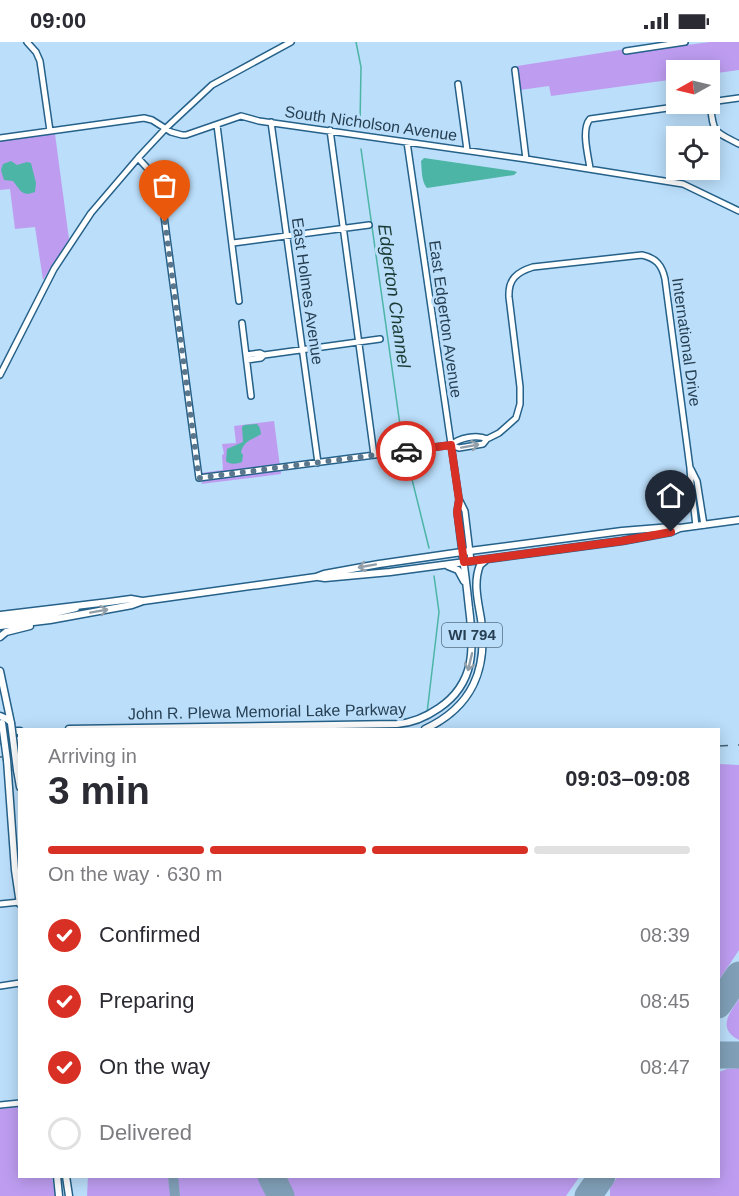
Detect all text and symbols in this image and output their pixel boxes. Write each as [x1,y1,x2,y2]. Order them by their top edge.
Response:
text: 09:00 [30,8,86,33]
north arrow [666,60,720,114]
map controls [666,60,720,180]
street label: South Nicholson Avenue [284,103,458,144]
button: locate [666,126,720,180]
pin [139,160,190,222]
icon: bag [148,169,181,202]
street label: East Holmes Avenue [289,216,326,366]
water label: Edgerton Channel [374,223,414,370]
street label: East Edgerton Avenue [426,239,465,399]
street label: International Drive [669,277,704,408]
courier [376,421,436,481]
icon: car [390,435,423,468]
one-way arrow [459,440,479,451]
pin [645,470,696,532]
icon: home [654,479,687,512]
one-way arrow [358,561,378,572]
one-way arrow [89,606,109,617]
road number: WI 794 [442,623,502,647]
one-way arrow [463,652,475,671]
street label: John R. Plewa Memorial Lake Parkway [128,701,406,722]
text: Arriving in [48,745,137,767]
text: 09:03–09:08 [565,766,690,791]
text: 3 min [48,769,150,812]
text: On the way · 630 m [48,863,223,885]
icon: check [48,919,81,952]
text: Confirmed [99,922,200,947]
text: 08:39 [640,924,690,946]
icon: check [48,985,81,1018]
text: Preparing [99,988,194,1013]
text: 08:45 [640,990,690,1012]
icon: check [48,1051,81,1084]
text: On the way [99,1054,210,1079]
text: 08:47 [640,1056,690,1078]
text: Delivered [99,1120,192,1145]

